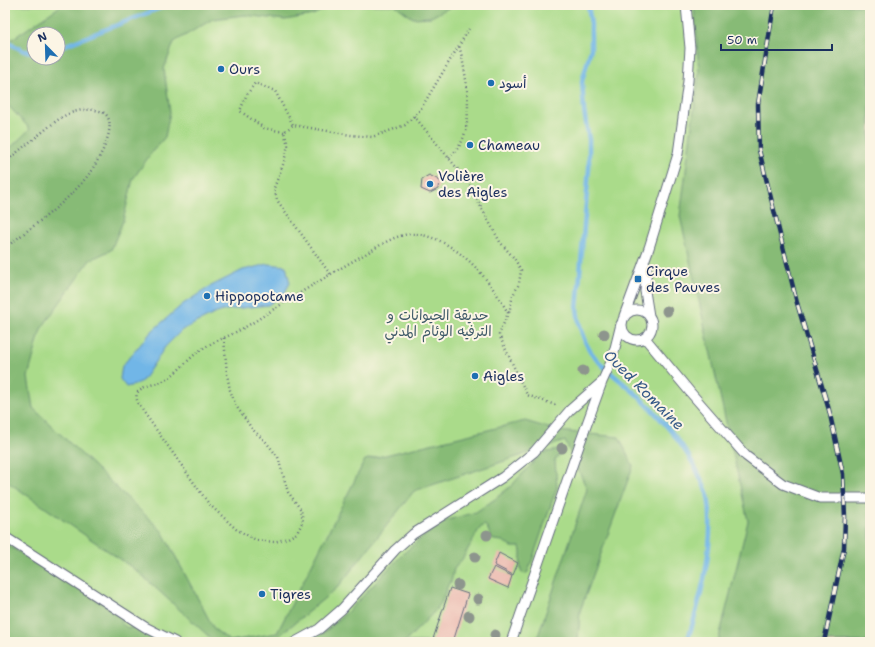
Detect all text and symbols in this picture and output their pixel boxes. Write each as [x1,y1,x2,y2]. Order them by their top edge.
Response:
north arrow [26,26,66,66]
scale bar [721,26,832,52]
text: N [35,29,49,46]
text: 50 m [727,32,757,48]
place label: Ours [229,60,260,78]
marker: Ours [216,64,226,74]
place label: أسود [499,74,527,92]
marker: أسود [486,78,496,88]
place label: Chameau [478,136,540,154]
marker: Chameau [465,140,475,150]
place label: Volière des Aigles [438,167,507,201]
marker: Volière des Aigles [425,179,435,189]
place label: Cirque des Pauves [646,262,720,296]
marker: Cirque des Pauves [633,274,643,284]
place label: Hippopotame [215,287,304,305]
marker: Hippopotame [202,291,212,301]
park label: حديقة الحيوانات و الترفيه الوئام المدني [384,306,492,344]
water label: Oued Romaine [599,345,689,435]
place label: Aigles [483,367,524,385]
marker: Aigles [470,371,480,381]
place label: Tigres [270,585,311,603]
marker: Tigres [257,589,267,599]

